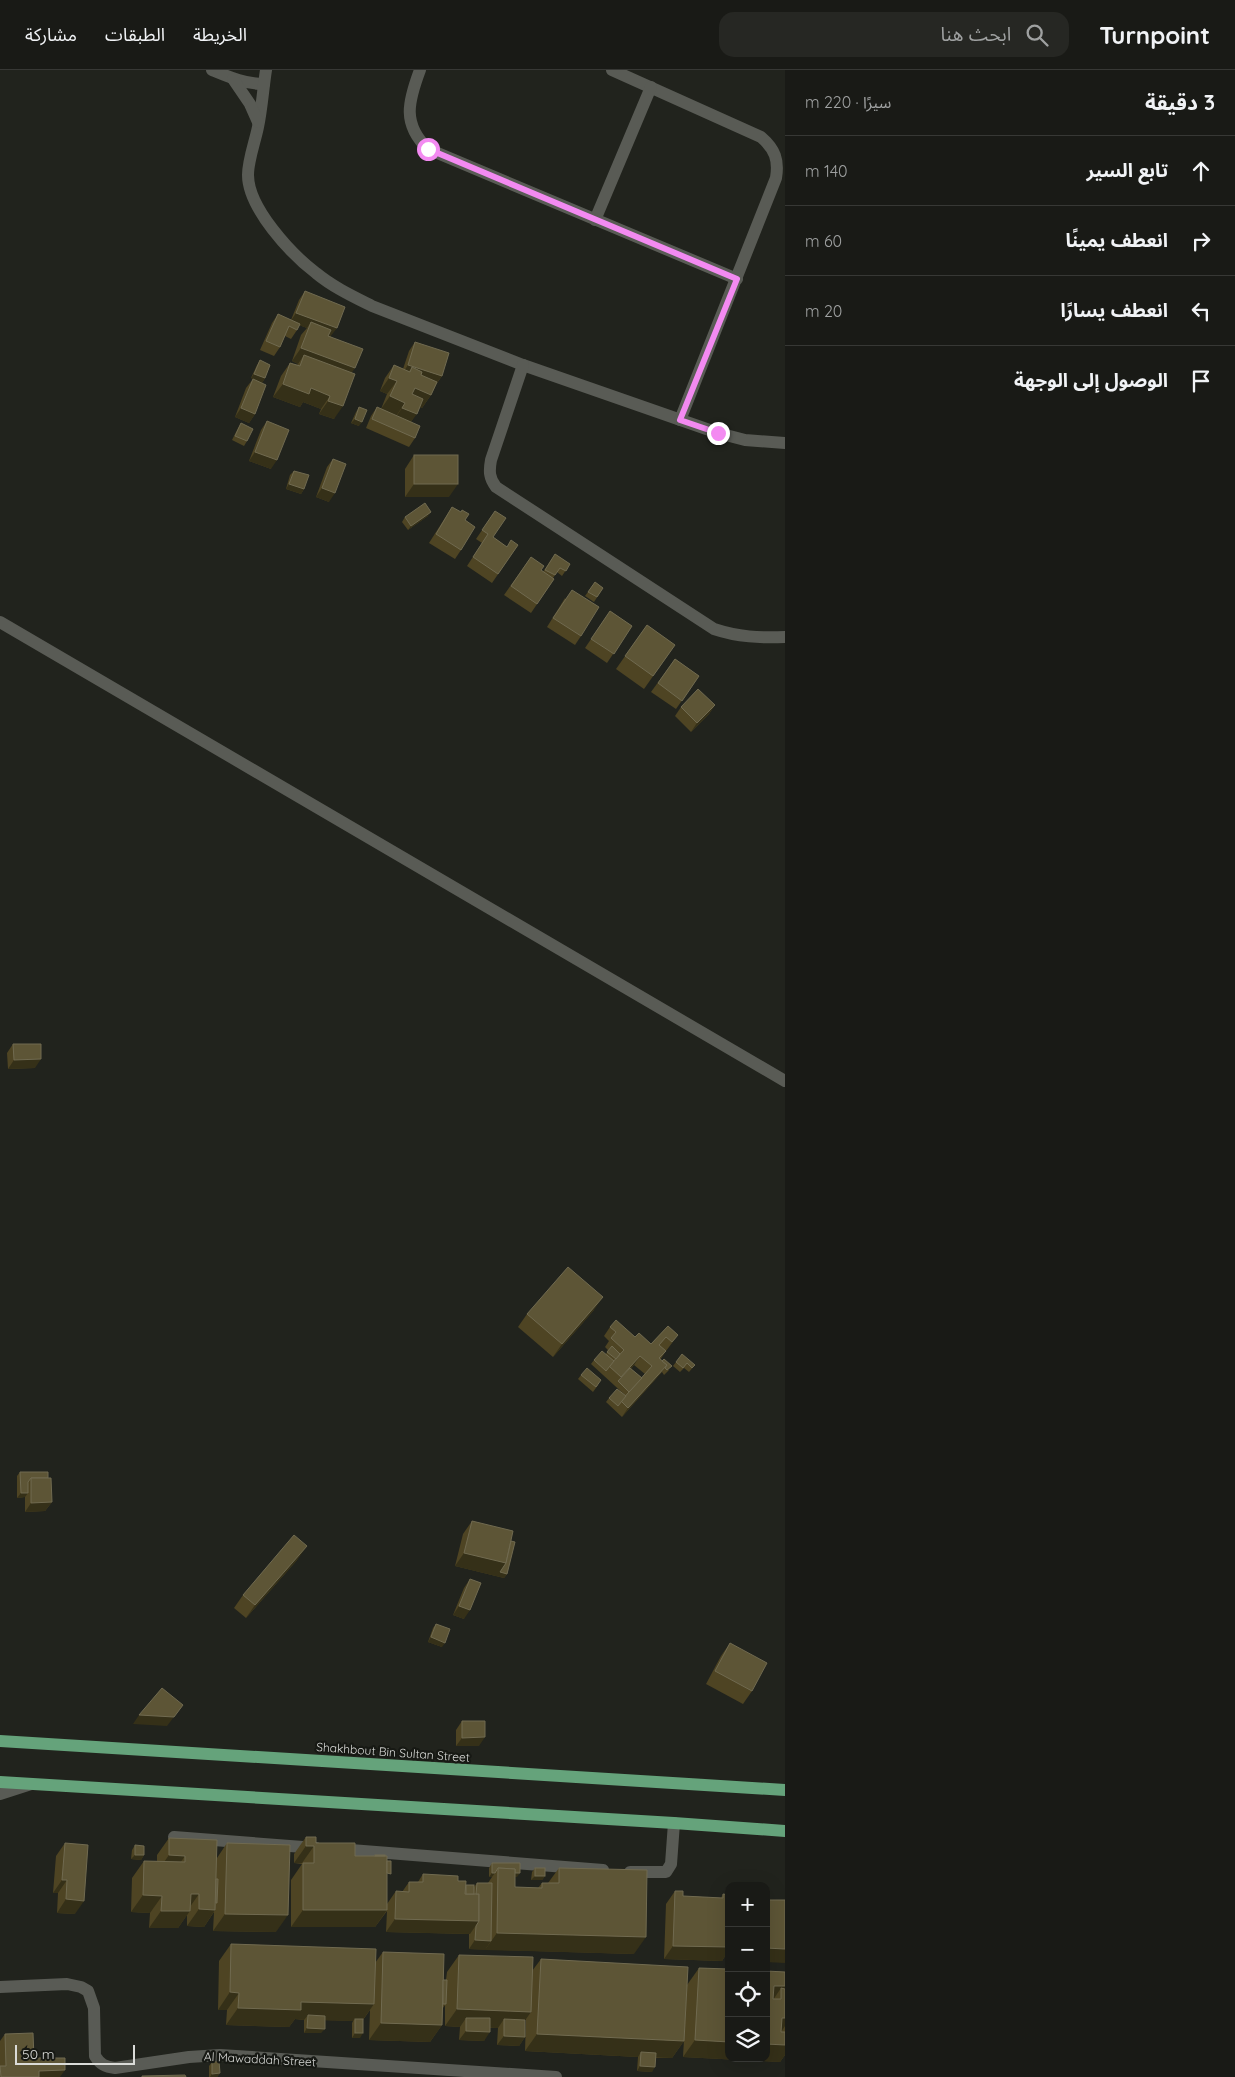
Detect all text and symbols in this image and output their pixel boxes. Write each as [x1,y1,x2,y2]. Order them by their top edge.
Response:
search box [719,12,1069,57]
text: Turnpoint [1099,20,1210,50]
icon: search [1023,21,1051,49]
text: ابحث هنا [941,22,1011,46]
text: مشاركة [25,23,77,46]
text: الطبقات [105,23,165,46]
text: الخريطة [193,23,247,46]
text: 3 دقيقة [1145,89,1215,115]
text: سيرًا · 220 m [805,92,891,112]
route start [417,138,440,161]
icon: ahead [1187,157,1215,185]
text: تابع السير [1086,158,1168,182]
text: 140 m [805,161,848,181]
icon: right [1187,227,1215,255]
text: انعطف يمينًا [1066,228,1168,252]
text: 60 m [805,231,842,251]
icon: left [1187,297,1215,325]
text: انعطف يسارًا [1061,298,1168,322]
text: 20 m [805,301,842,321]
icon: arrive [1187,367,1215,395]
text: الوصول إلى الوجهة [1014,368,1168,392]
route end [707,422,730,445]
street label: Shakhbout Bin Sultan Street [316,1739,470,1765]
map controls [725,1882,770,2062]
button: + [725,1882,770,1927]
button: − [725,1927,770,1972]
button: locate [725,1972,770,2017]
button: layers [725,2017,770,2062]
scale bar [15,2042,135,2065]
text: 50 m [22,2045,55,2063]
street label: Al Mawaddah Street [204,2049,316,2069]

